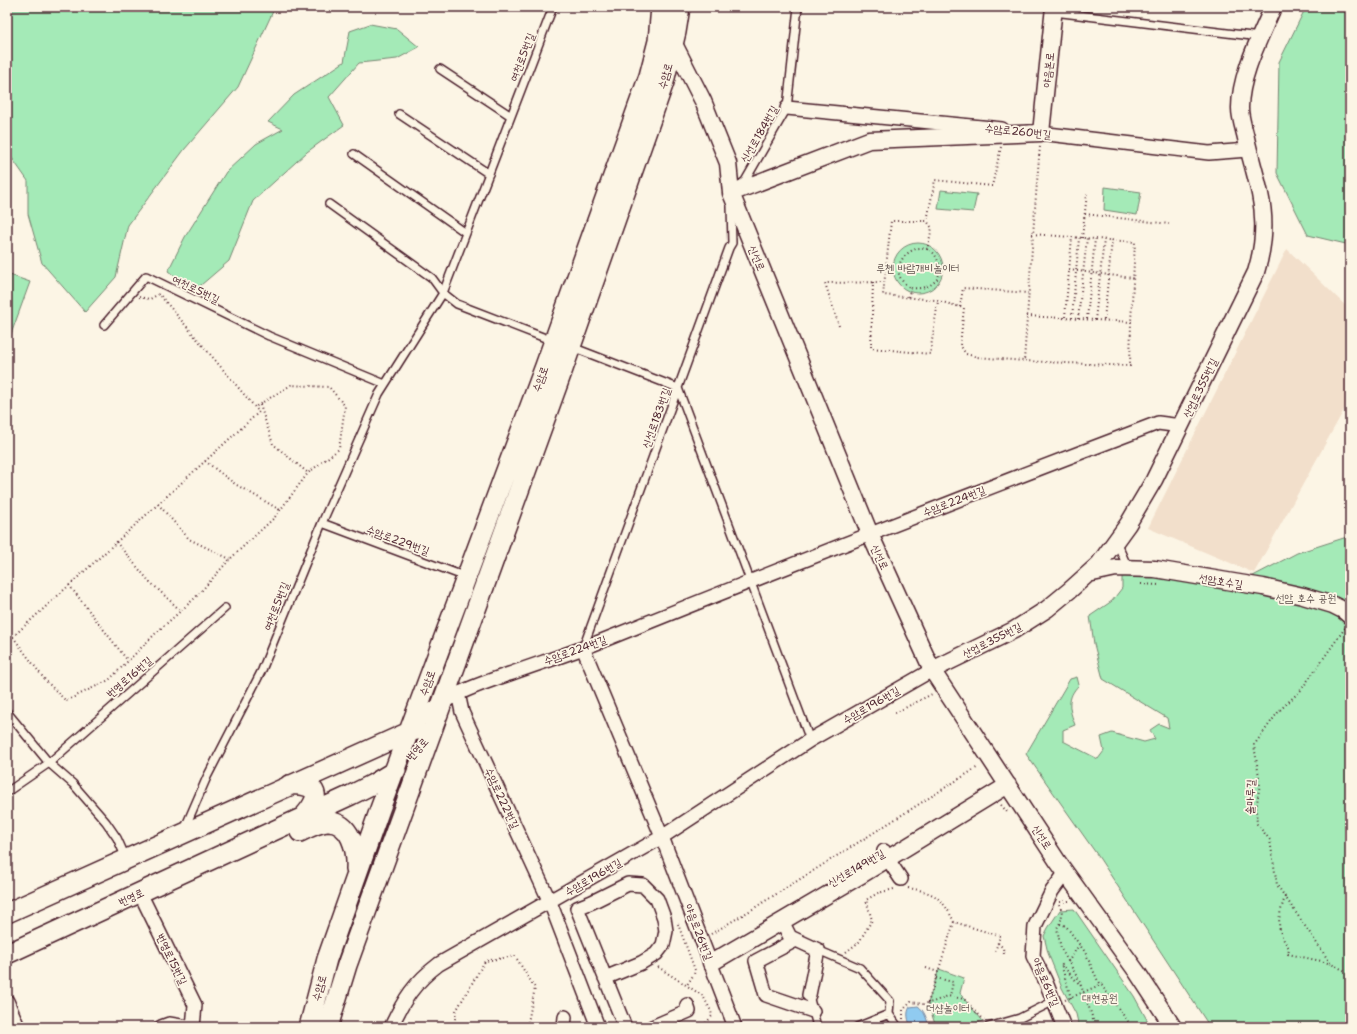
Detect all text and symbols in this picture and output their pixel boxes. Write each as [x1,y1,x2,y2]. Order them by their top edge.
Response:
street label: 여천로5번길 [506,31,539,84]
street label: 야음본로 [1039,52,1058,88]
street label: 수암로 [655,61,676,91]
street label: 신선로184번길 [737,103,782,166]
street label: 수암로260번길 [984,121,1052,142]
street label: 신선로 [745,243,769,273]
park label: 루첸 바람개비놀이터 [876,261,960,276]
street label: 여천로5번길 [170,272,222,307]
street label: 산업로355번길 [1180,356,1221,421]
street label: 수암로 [529,364,552,394]
street label: 신선로183번길 [639,386,674,451]
street label: 수암로224번길 [921,483,988,520]
street label: 수암로229번길 [364,522,432,559]
street label: 신선로 [867,542,892,573]
street label: 선암호수길 [1198,571,1244,592]
street label: 여천로5번길 [260,580,293,633]
park label: 선암 호수 공원 [1276,591,1336,606]
street label: 산업로355번길 [960,619,1025,662]
street label: 수암로224번길 [542,632,609,669]
street label: 번영로16번길 [103,653,156,701]
street label: 수암로 [416,668,439,698]
street label: 수암로196번길 [840,683,903,728]
street label: 번영로 [403,734,432,764]
street label: 수암로222번길 [481,765,522,832]
street label: 솔마루길 [1242,779,1259,815]
street label: 신선로 [1028,822,1055,853]
street label: 신선로149번길 [825,846,888,891]
street label: 수암로196번길 [562,855,625,900]
street label: 번영로 [116,885,147,910]
street label: 야음로26번길 [681,902,716,963]
street label: 번영로15번길 [153,931,190,988]
street label: 야음로6번길 [1028,955,1063,1009]
street label: 수암로 [309,973,330,1003]
park label: 대현공원 [1082,991,1118,1006]
park label: 더샵놀이터 [926,1001,970,1016]

